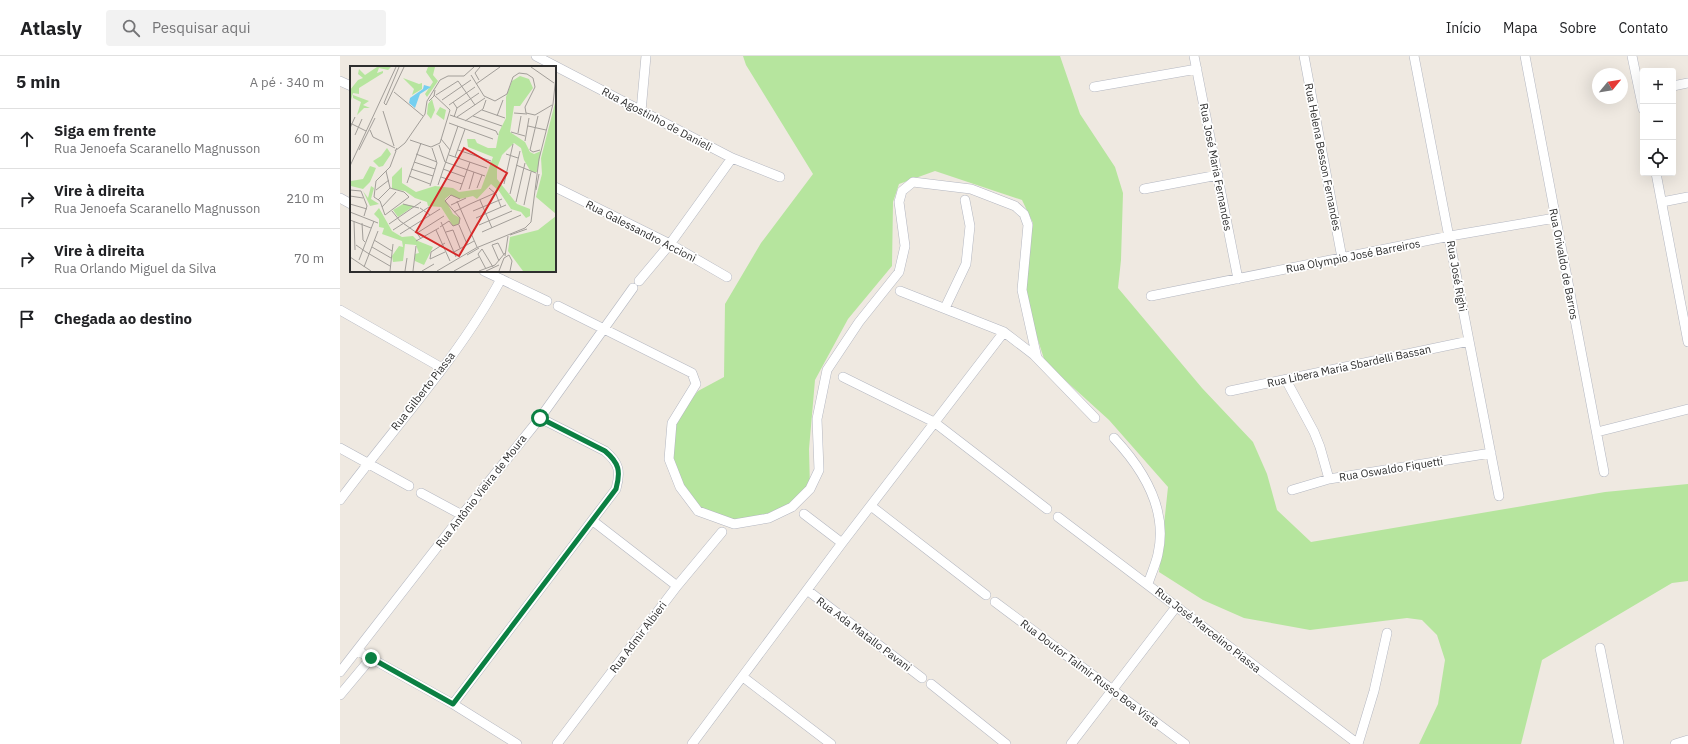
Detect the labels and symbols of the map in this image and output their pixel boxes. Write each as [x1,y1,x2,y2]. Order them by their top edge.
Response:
inset map [350,66,556,272]
north arrow [1592,68,1628,104]
street label: Rua Helena Besson Fernandes [1302,82,1344,232]
street label: Rua Agostinho de Danieli [599,84,715,154]
street label: Rua José Maria Fernandes [1197,102,1235,232]
street label: Rua Galessandro Accioni [583,197,699,265]
street label: Rua Orivaldo de Barros [1546,207,1582,321]
street label: Rua Olympio José Barreiros [1285,236,1421,276]
street label: Rua José Righi [1444,239,1470,313]
street label: Rua Libera Maria Sbardelli Bassan [1266,342,1432,390]
street label: Rua Gilberto Piassa [388,349,458,433]
route start [531,409,549,427]
street label: Rua Antônio Vieira de Moura [432,432,530,550]
street label: Rua Oswaldo Fiquetti [1338,454,1444,484]
street label: Rua José Marcelino Piassa [1152,584,1264,676]
street label: Rua Ada Matallo Pavani [814,594,914,674]
street label: Rua Admir Albieri [606,598,670,676]
street label: Rua Doutor Talmir Russo Boa Vista [1018,616,1162,730]
route end [362,649,380,667]

